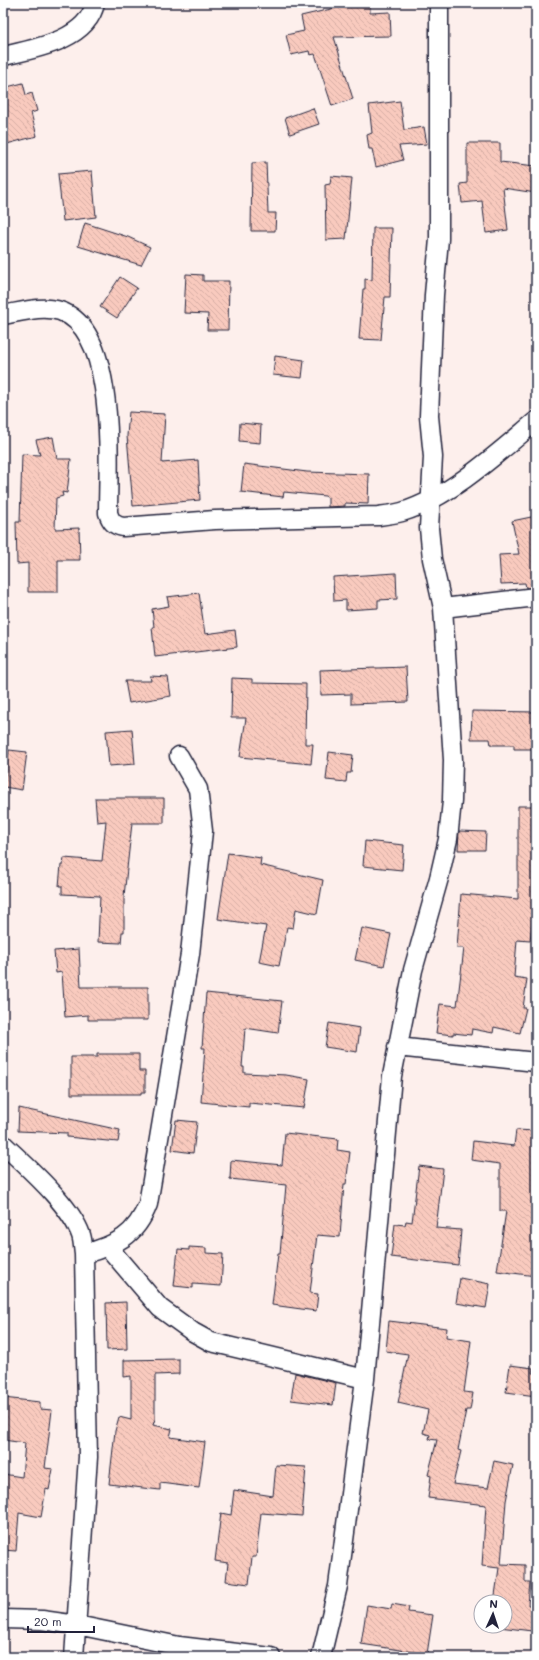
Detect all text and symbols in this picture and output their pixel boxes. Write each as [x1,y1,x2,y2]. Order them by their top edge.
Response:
north arrow [473,1594,513,1634]
text: N [489,1596,498,1611]
scale bar [28,1608,94,1634]
text: 20 m [34,1613,62,1629]

